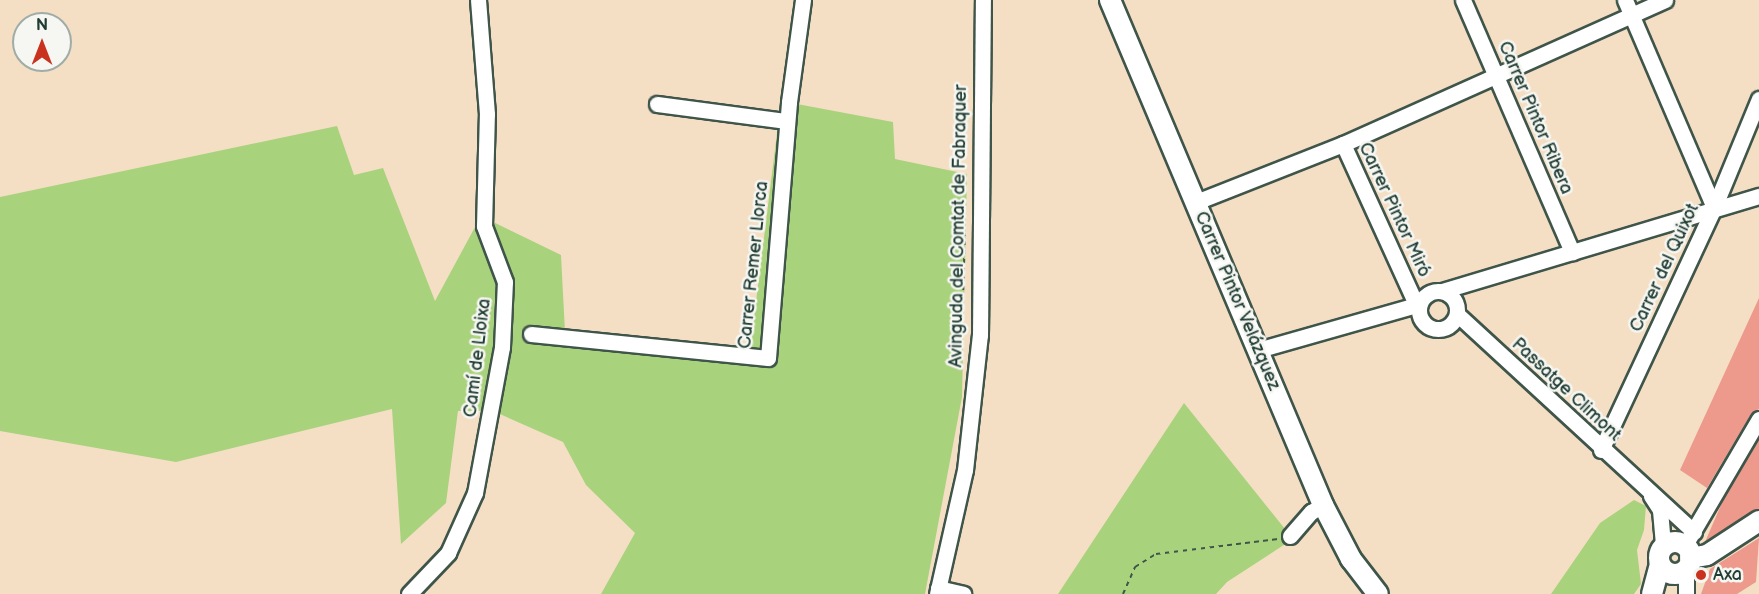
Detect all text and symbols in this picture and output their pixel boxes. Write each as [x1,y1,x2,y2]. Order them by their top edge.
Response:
north arrow [12,12,72,72]
text: N [36,16,48,35]
street label: Carrer Pintor Ribera [1493,38,1577,198]
street label: Avinguda del Comtat de Fabraquer [946,84,972,368]
street label: Carrer Pintor Miró [1353,139,1435,281]
street label: Carrer Remer Llorca [734,180,774,350]
street label: Carrer del Quixot [1626,200,1704,336]
street label: Carrer Pintor Velázquez [1189,208,1285,394]
street label: Camí de Lloixa [460,297,496,419]
street label: Passatge Climont [1507,334,1625,446]
place label: Axa [1713,564,1742,586]
marker: Axa [1694,568,1708,582]

